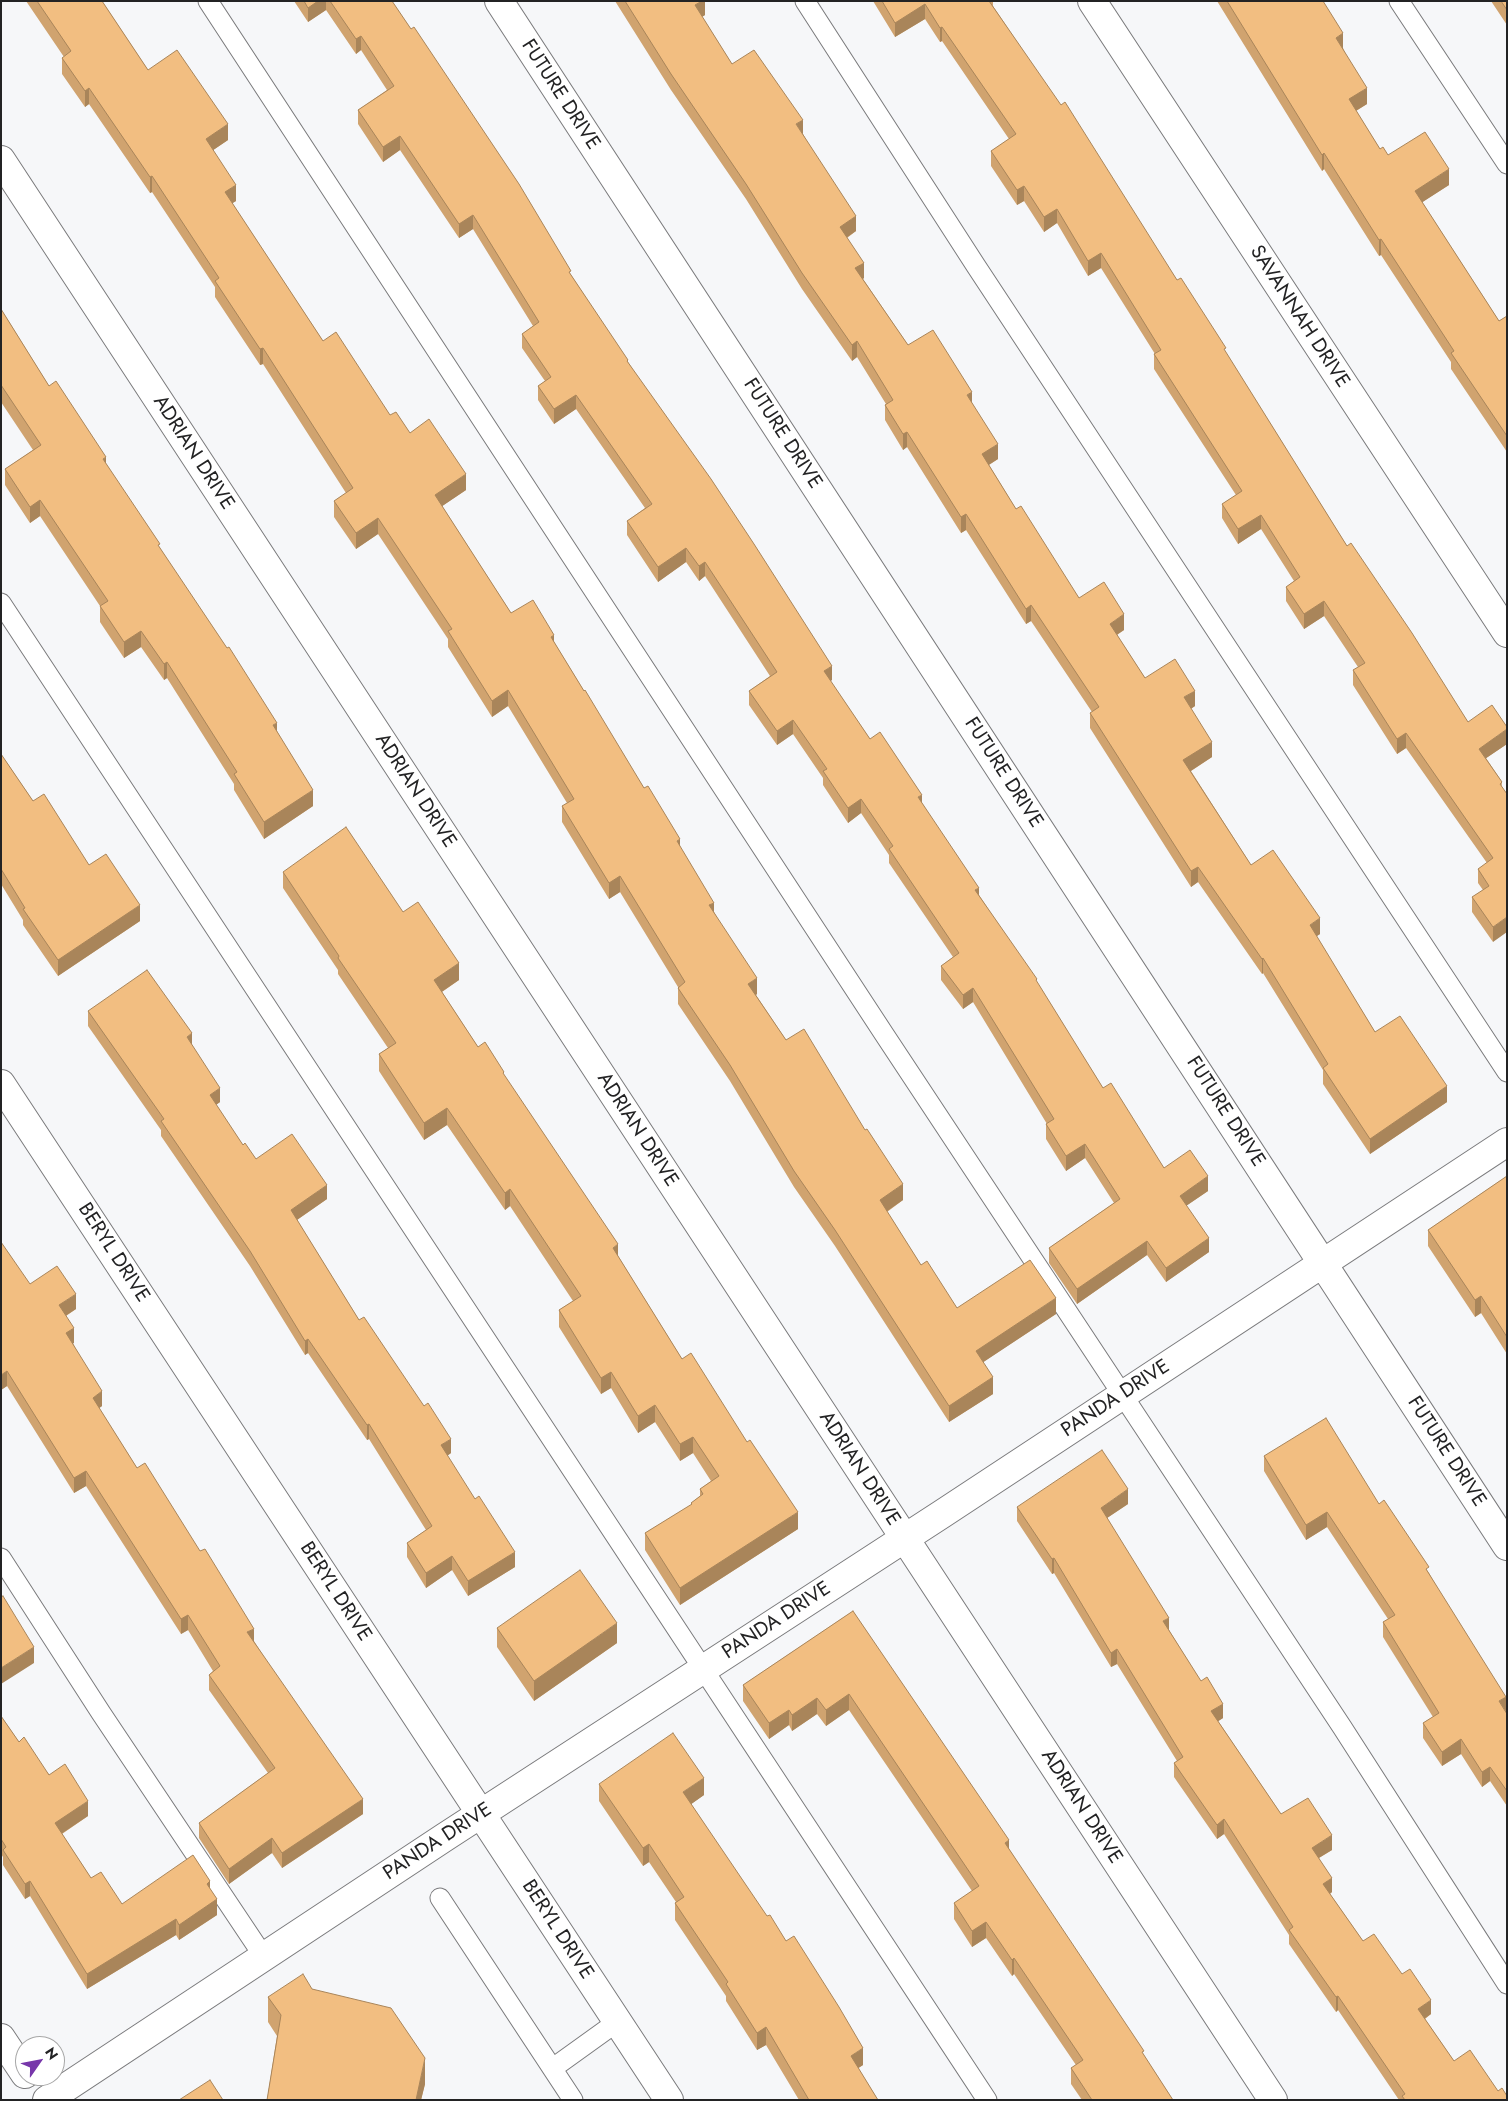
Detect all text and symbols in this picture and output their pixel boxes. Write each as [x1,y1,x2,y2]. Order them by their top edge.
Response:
street label: FUTURE DRIVE [516,35,604,155]
street label: SAVANNAH DRIVE [1244,241,1354,393]
street label: FUTURE DRIVE [738,374,826,494]
street label: ADRIAN DRIVE [147,391,239,515]
street label: FUTURE DRIVE [959,713,1047,833]
street label: ADRIAN DRIVE [369,729,461,853]
street label: FUTURE DRIVE [1181,1052,1269,1172]
street label: ADRIAN DRIVE [591,1068,683,1192]
street label: BERYL DRIVE [72,1199,154,1307]
street label: PANDA DRIVE [1057,1355,1175,1443]
street label: FUTURE DRIVE [1402,1392,1490,1512]
street label: ADRIAN DRIVE [813,1407,905,1531]
street label: BERYL DRIVE [294,1538,376,1646]
street label: PANDA DRIVE [718,1577,836,1665]
street label: ADRIAN DRIVE [1035,1745,1127,1869]
street label: PANDA DRIVE [379,1798,497,1886]
street label: BERYL DRIVE [516,1876,598,1984]
north arrow [15,2036,65,2086]
text: N [40,2043,63,2063]

